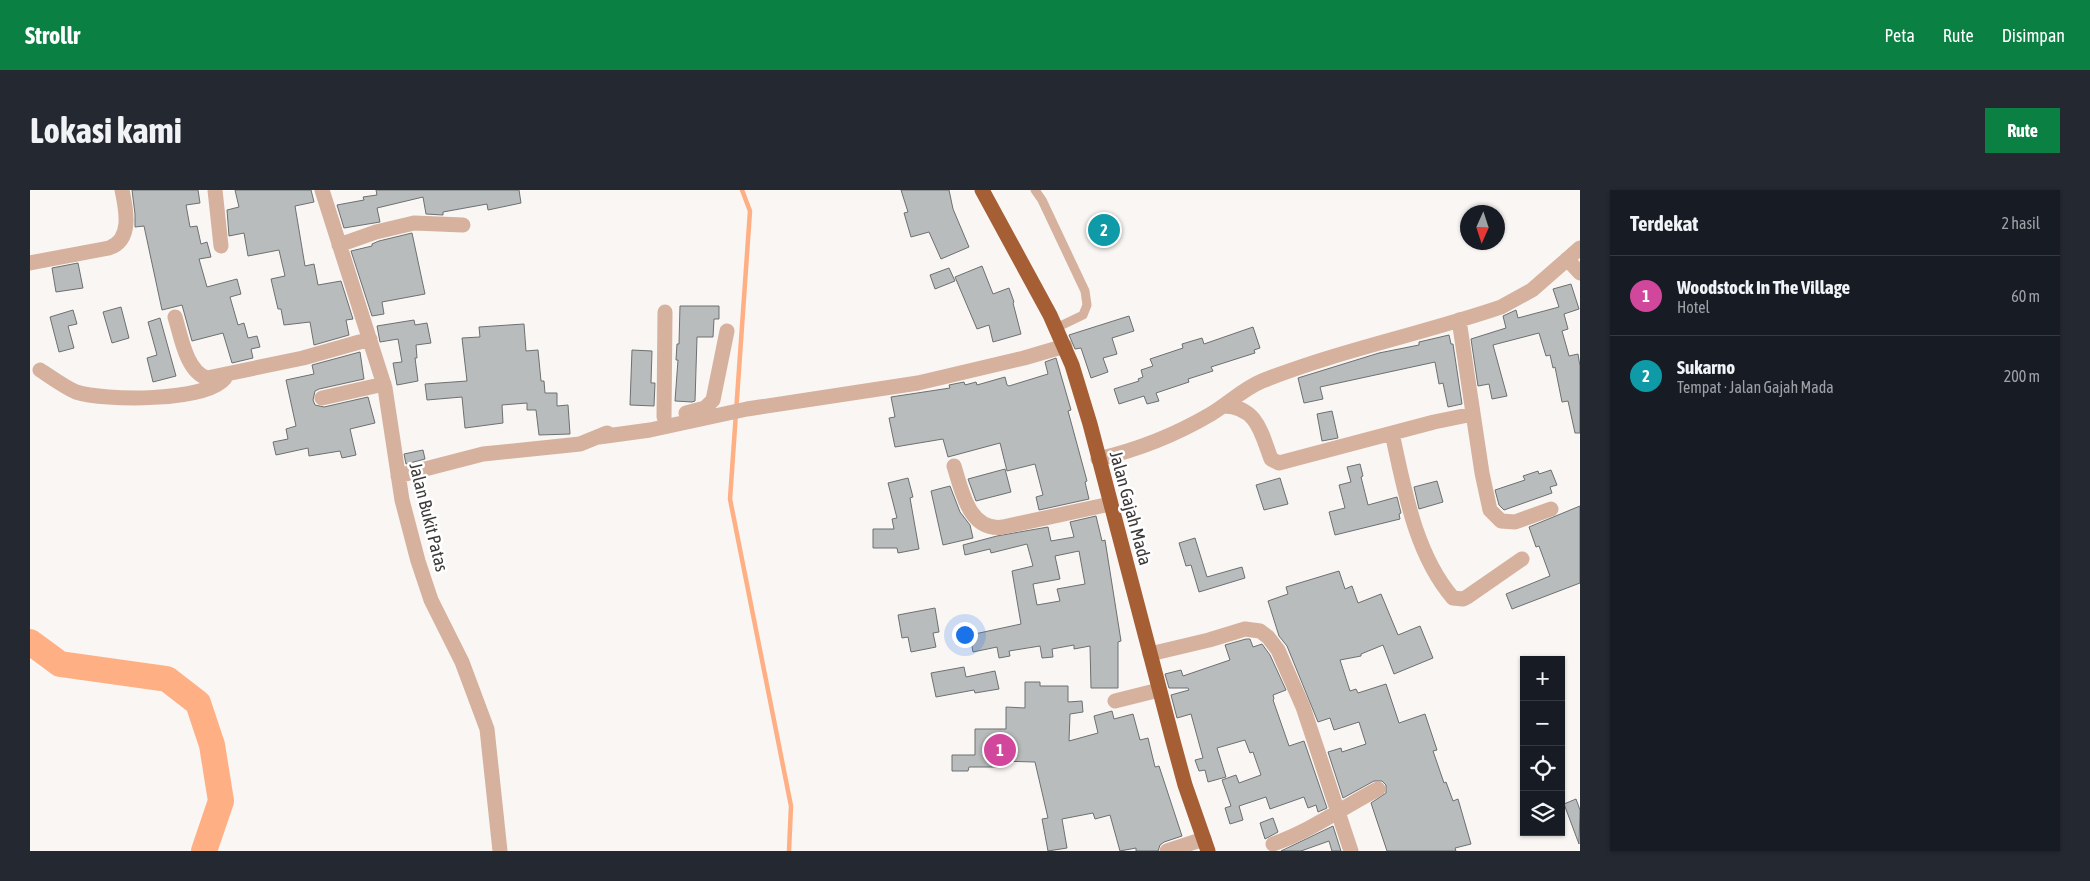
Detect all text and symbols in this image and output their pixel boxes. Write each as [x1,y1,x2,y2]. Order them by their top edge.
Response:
text: Strollr [25,22,80,49]
text: Peta [1884,25,1915,46]
text: Rute [1943,25,1974,46]
text: Disimpan [2002,25,2065,46]
button: Rute [1985,108,2060,153]
text: Lokasi kami [30,110,182,150]
north arrow [1460,205,1505,250]
pin: 2 [1088,211,1120,249]
text: Terdekat [1630,211,1698,235]
text: 2 hasil [2002,214,2040,232]
text: Woodstock In The Village [1677,276,1850,298]
text: 1 [1642,287,1650,305]
text: 60 m [2011,287,2040,305]
text: Hotel [1677,298,1710,316]
text: Sukarno [1677,356,1735,378]
text: 2 [1642,367,1650,385]
text: 200 m [2004,367,2040,385]
text: Tempat · Jalan Gajah Mada [1677,378,1834,396]
street label: Jalan Gajah Mada [1106,449,1156,567]
street label: Jalan Bukit Patas [405,460,453,574]
your location [952,622,978,648]
map controls [1520,656,1565,836]
button: + [1520,656,1565,701]
button: − [1520,701,1565,746]
pin: 1 [984,731,1016,769]
button: locate [1520,746,1565,791]
button: layers [1520,791,1565,836]

